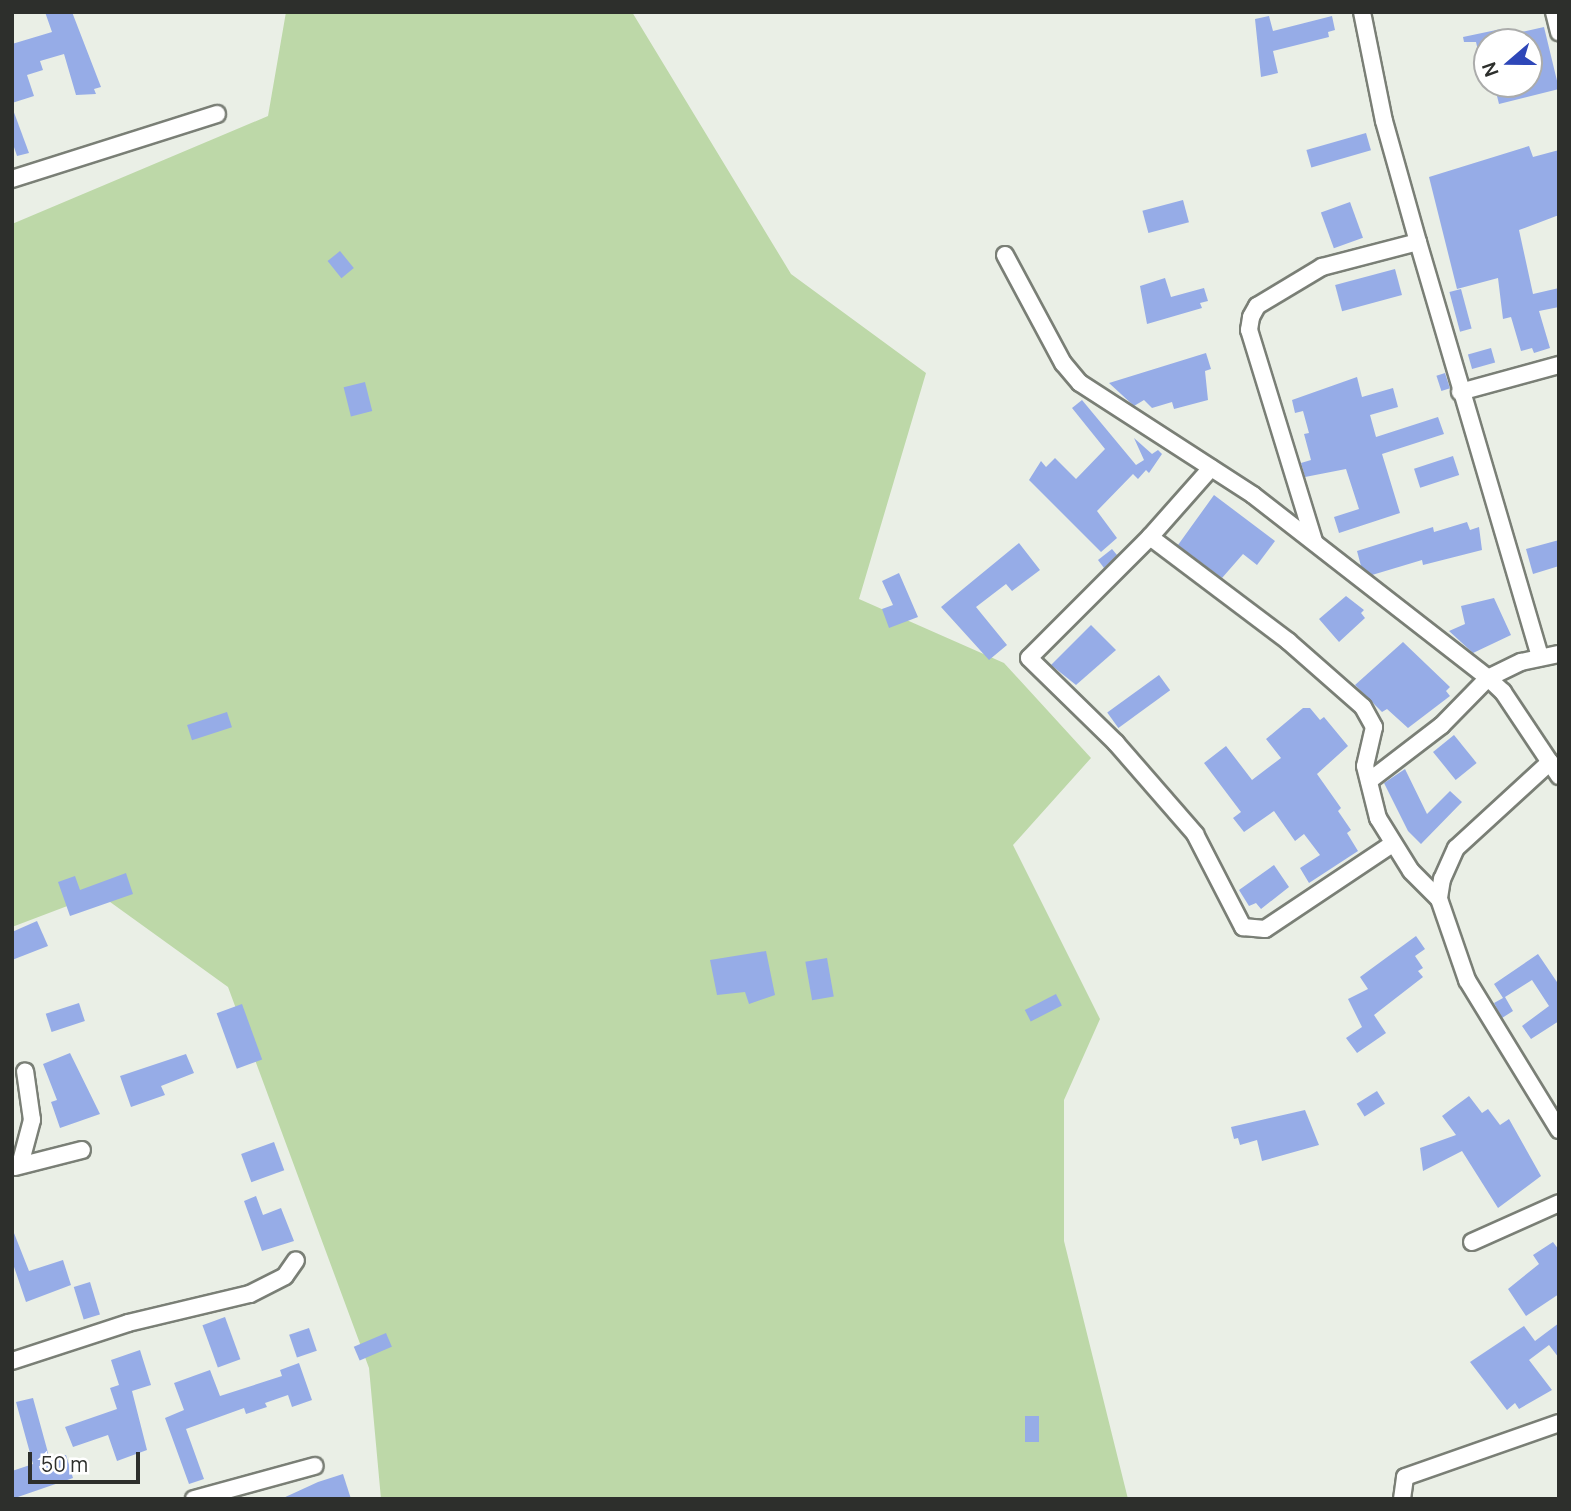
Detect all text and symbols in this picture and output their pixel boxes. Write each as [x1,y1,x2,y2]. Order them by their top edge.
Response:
north arrow [1473,28,1543,98]
text: N [1476,59,1505,80]
scale bar [32,1438,144,1482]
text: 50 m [41,1450,88,1478]

